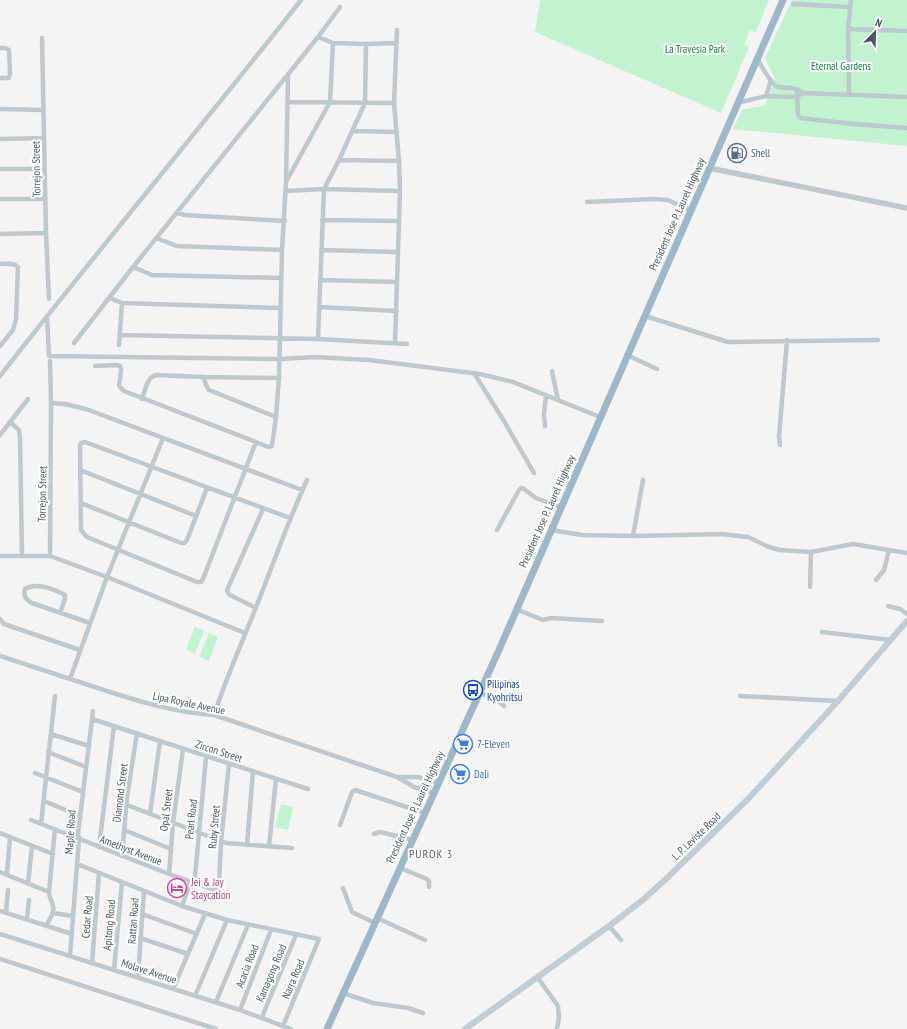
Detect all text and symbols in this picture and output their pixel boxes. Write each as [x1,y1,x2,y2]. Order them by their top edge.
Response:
north arrow [855,12,895,52]
text: N [873,15,884,30]
park label: La Travesia Park [665,42,726,56]
park label: Eternal Gardens [811,59,871,73]
street label: Torrejon Street [29,141,43,197]
fuel station icon: Shell [726,142,748,164]
place label: Shell [751,146,771,160]
street label: President Jose P. Laurel Highway [646,155,709,273]
street label: President Jose P. Laurel Highway [516,452,579,570]
street label: Torrejon Street [35,466,49,522]
place label: Pilipinas Kyohritsu [487,677,523,704]
bus stop icon: Pilipinas Kyohritsu [462,679,484,701]
street label: Lipa Royale Avenue [152,689,227,718]
supermarket icon: 7-Eleven [452,733,474,755]
street label: Zircon Street [194,737,244,765]
place label: 7-Eleven [477,737,510,751]
street label: President Jose P. Laurel Highway [383,748,448,865]
street label: Diamond Street [109,763,131,823]
supermarket icon: Dali [449,763,471,785]
place label: Dali [474,767,489,781]
street label: Opal Street [156,788,176,832]
street label: Pearl Road [182,798,200,840]
street label: Ruby Street [205,805,223,849]
street label: Maple Road [61,809,79,855]
street label: L. P. Leviste Road [669,809,724,863]
street label: Amethyst Avenue [98,832,165,868]
district label: PUROK 3 [409,846,453,861]
place label: Jei & Jay Staycation [190,875,231,902]
hotel icon: Jei & Jay Staycation [166,877,188,899]
street label: Cedar Road [78,895,96,939]
street label: Rattan Road [124,897,142,944]
street label: Apitong Road [100,899,118,951]
street label: Acacia Road [232,942,262,990]
street label: Kamagong Road [253,942,290,1004]
street label: Molave Avenue [120,955,179,987]
street label: Narra Road [278,957,308,1001]

